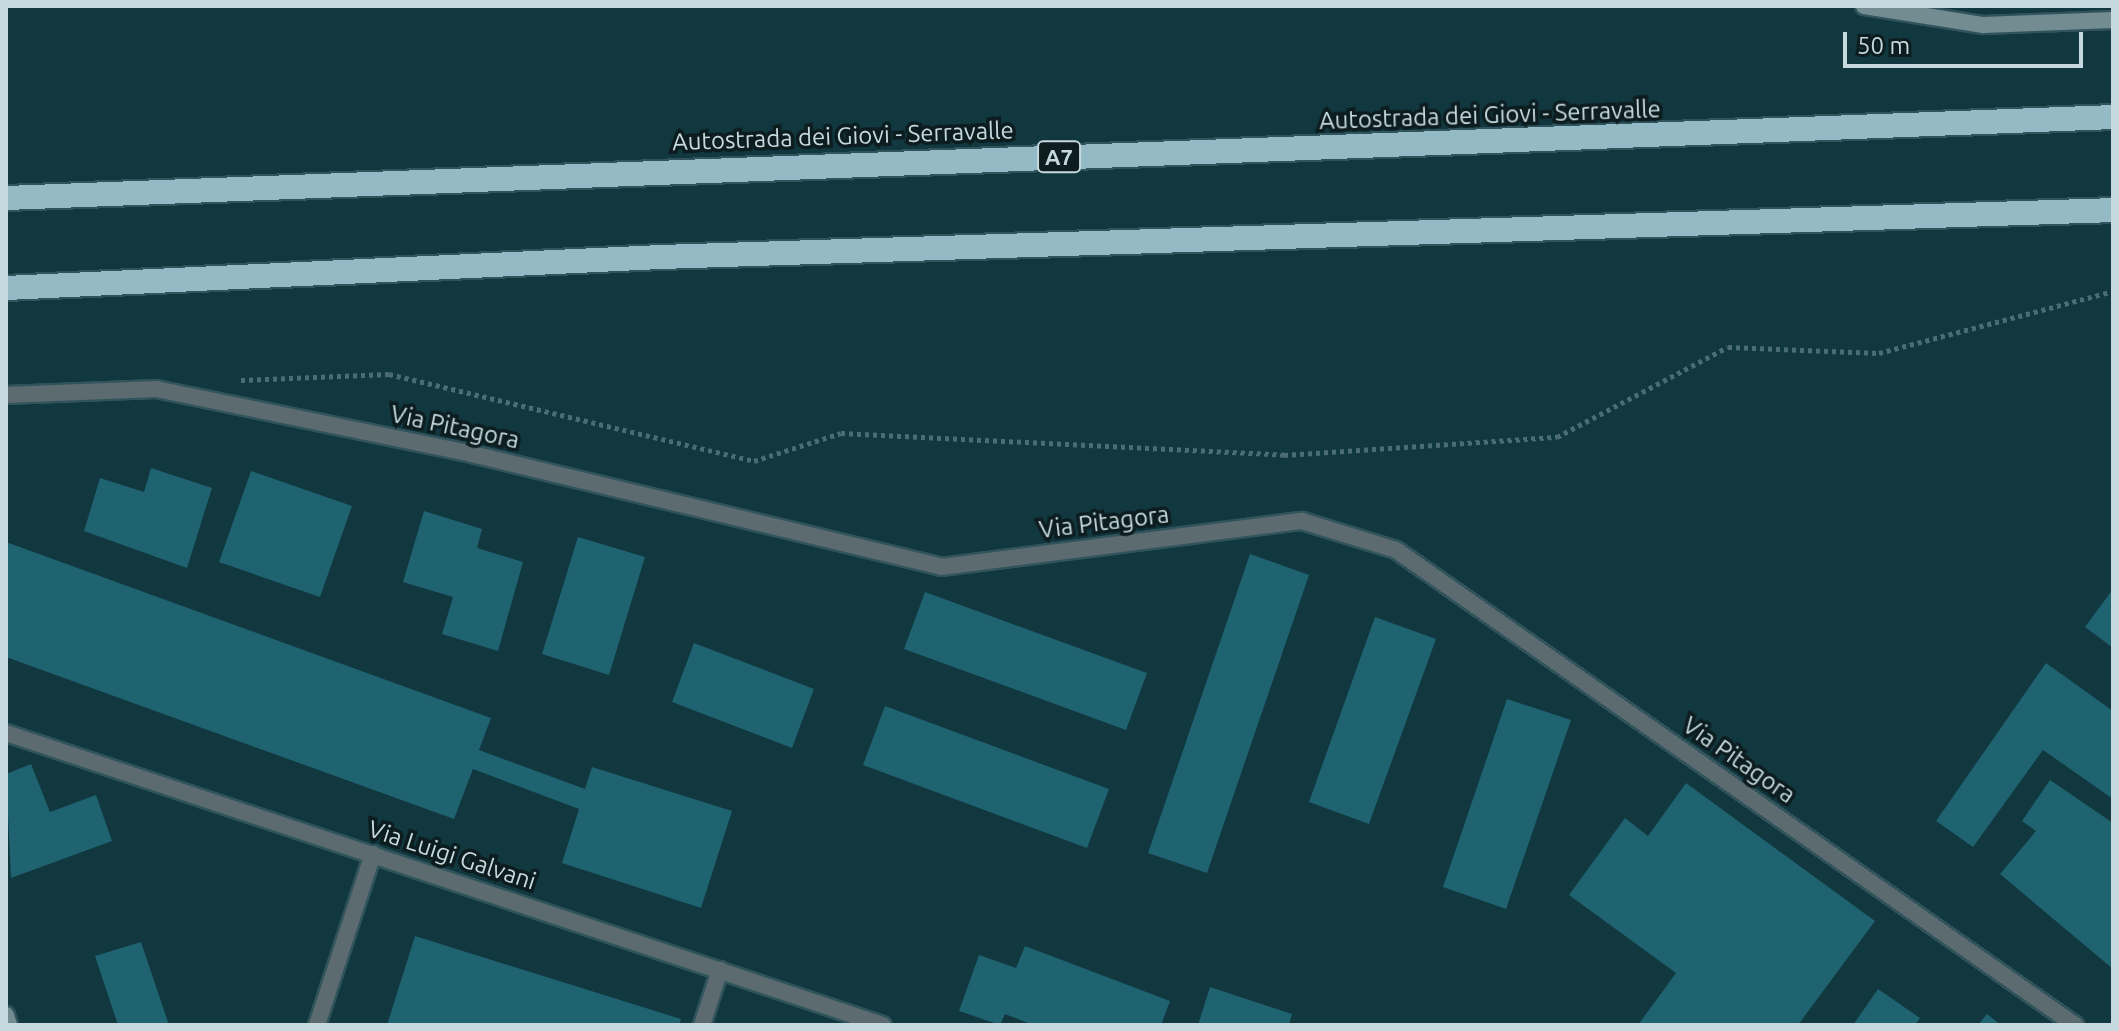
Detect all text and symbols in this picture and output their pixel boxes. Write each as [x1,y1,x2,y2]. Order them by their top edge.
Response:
scale bar [1847,16,2087,66]
text: 50 m [1857,32,1910,59]
street label: Autostrada dei Giovi - Serravalle [1319,95,1661,135]
street label: Autostrada dei Giovi - Serravalle [672,116,1014,156]
road number: A7 [1037,139,1081,175]
street label: Via Pitagora [388,399,522,455]
street label: Via Pitagora [1037,500,1171,544]
street label: Via Pitagora [1677,711,1801,809]
street label: Via Luigi Galvani [365,814,539,896]

